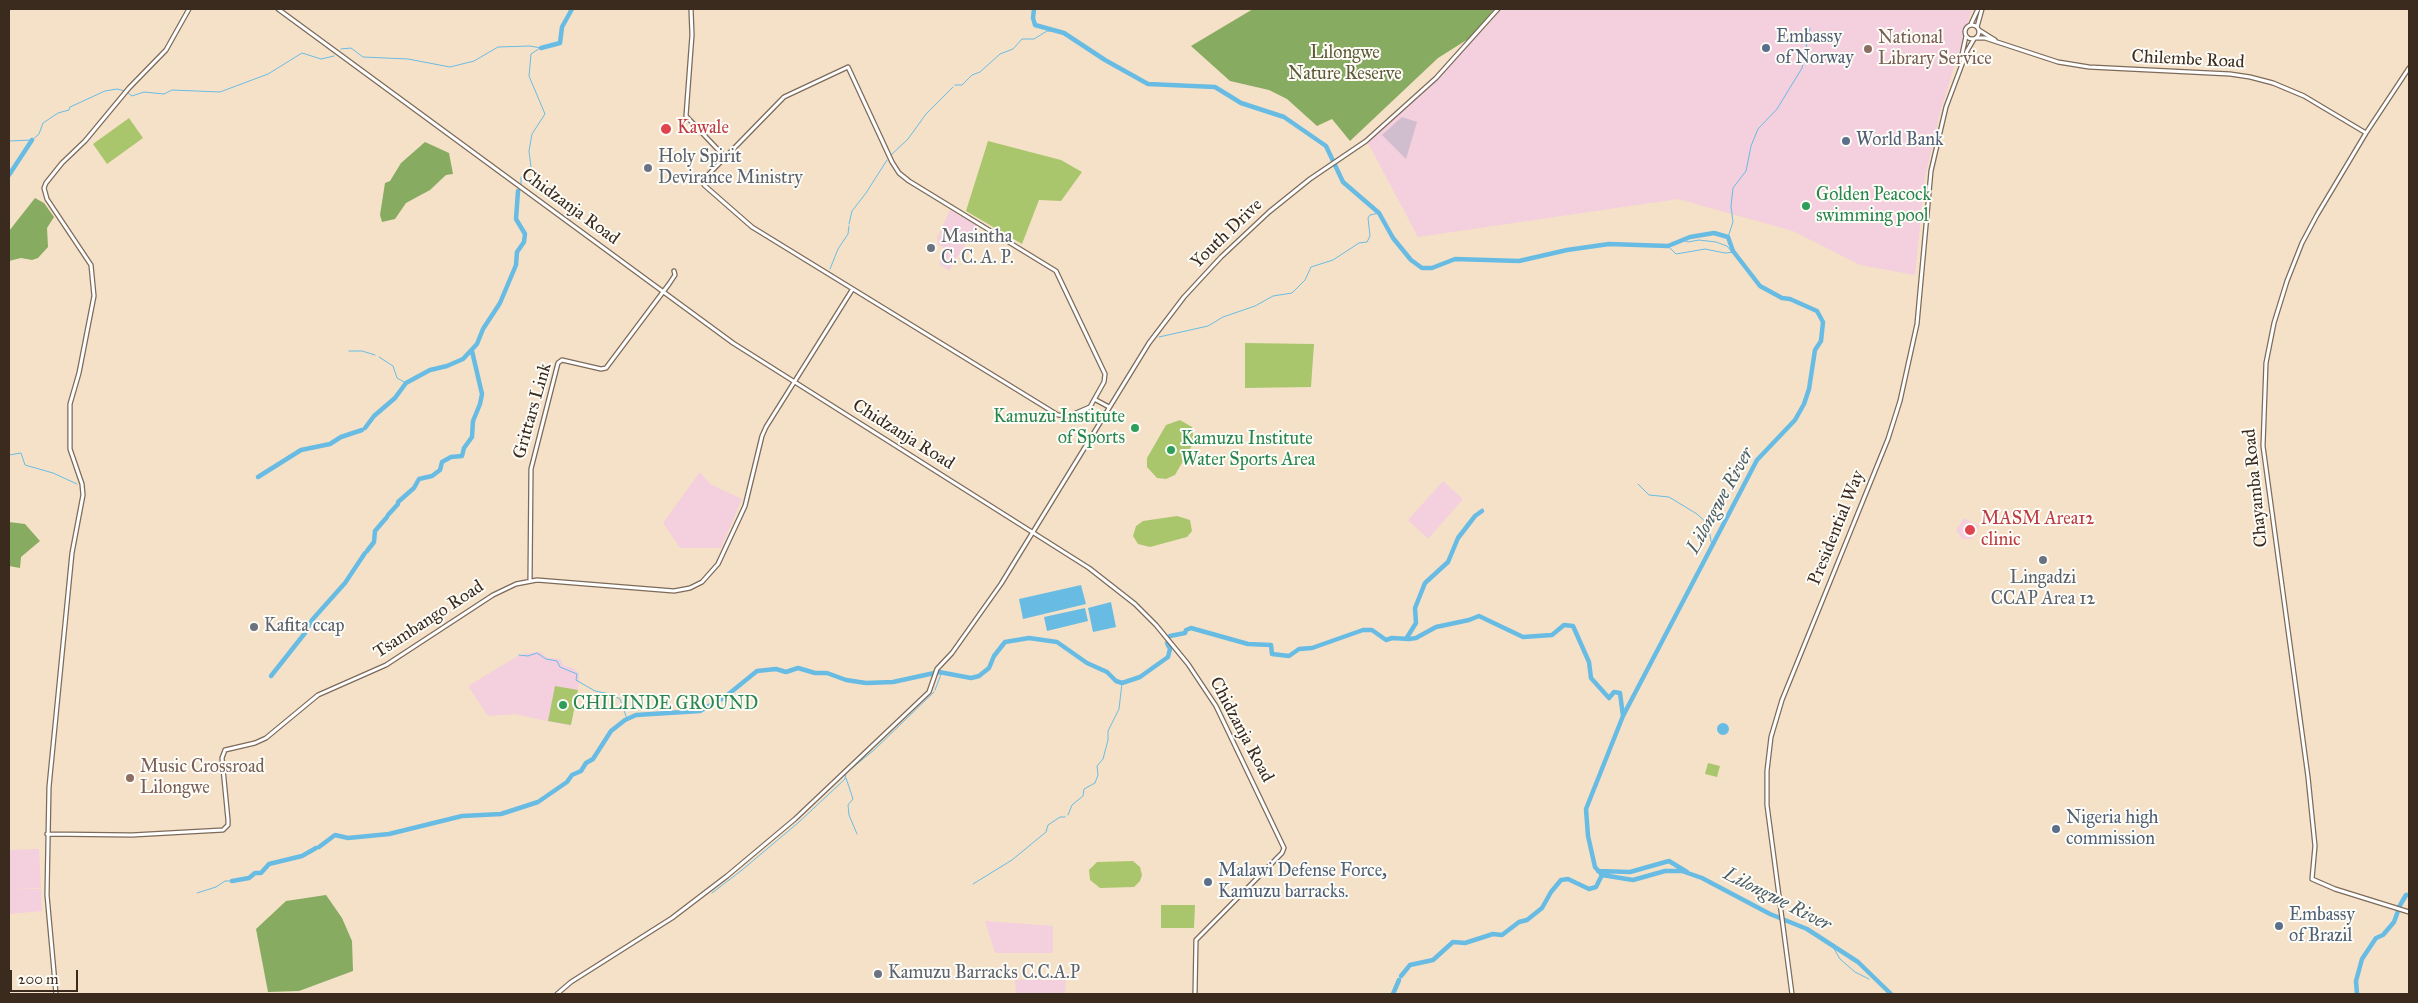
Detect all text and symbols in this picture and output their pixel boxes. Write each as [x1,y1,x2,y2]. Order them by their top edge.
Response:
place label: Embassy of Norway [1776,27,1854,70]
place label: National Library Service [1878,28,1992,70]
marker: Embassy of Norway [1760,42,1772,54]
park label: Lilongwe Nature Reserve [1288,43,1402,86]
marker: National Library Service [1862,43,1874,55]
street label: Chilembe Road [2131,46,2245,74]
place label: Kawale [677,118,729,140]
marker: Kawale [659,122,673,136]
place label: World Bank [1856,130,1943,152]
marker: World Bank [1840,135,1852,147]
place label: Holy Spirit Devirance Ministry [658,147,803,190]
marker: Holy Spirit Devirance Ministry [642,162,654,174]
street label: Chidzanja Road [517,164,623,250]
place label: Golden Peacock swimming pool [1816,185,1931,228]
street label: Youth Drive [1187,195,1267,273]
marker: Golden Peacock swimming pool [1800,200,1812,212]
place label: Masintha C. C. A. P. [941,227,1014,270]
marker: Masintha C. C. A. P. [925,242,937,254]
street label: Grittars Link [509,361,557,461]
street label: Chidzanja Road [848,395,958,475]
place label: Kamuzu Institute of Sports [993,407,1125,449]
marker: Kamuzu Institute of Sports [1129,422,1141,434]
street label: Chayamba Road [2239,428,2273,548]
place label: Kamuzu Institute Water Sports Area [1181,429,1315,472]
marker: Kamuzu Institute Water Sports Area [1165,444,1177,456]
water label: Lilongwe River [1682,444,1760,558]
street label: Presidential Way [1804,468,1870,588]
place label: MASM Area12 clinic [1981,509,2094,552]
marker: MASM Area12 clinic [1963,523,1977,537]
marker: Lingadzi CCAP Area 12 [2037,554,2049,566]
place label: Lingadzi CCAP Area 12 [1991,568,2095,610]
street label: Tsambango Road [370,576,488,664]
place label: Kafita ccap [264,616,344,638]
marker: Kafita ccap [248,621,260,633]
street label: Chidzanja Road [1204,674,1278,786]
place label: CHILINDE GROUND [573,694,758,716]
marker: CHILINDE GROUND [557,699,569,711]
place label: Music Crossroad Lilongwe [140,757,265,800]
marker: Music Crossroad Lilongwe [124,772,136,784]
place label: Nigeria high commission [2066,808,2159,851]
marker: Nigeria high commission [2050,823,2062,835]
place label: Malawi Defense Force, Kamuzu barracks. [1218,861,1387,904]
water label: Lilongwe River [1719,863,1835,937]
marker: Malawi Defense Force, Kamuzu barracks. [1202,876,1214,888]
place label: Embassy of Brazil [2289,905,2355,948]
marker: Embassy of Brazil [2273,920,2285,932]
scale bar [12,960,80,992]
place label: Kamuzu Barracks C.C.A.P [888,963,1080,985]
marker: Kamuzu Barracks C.C.A.P [872,968,884,980]
text: 200 m [18,970,59,988]

